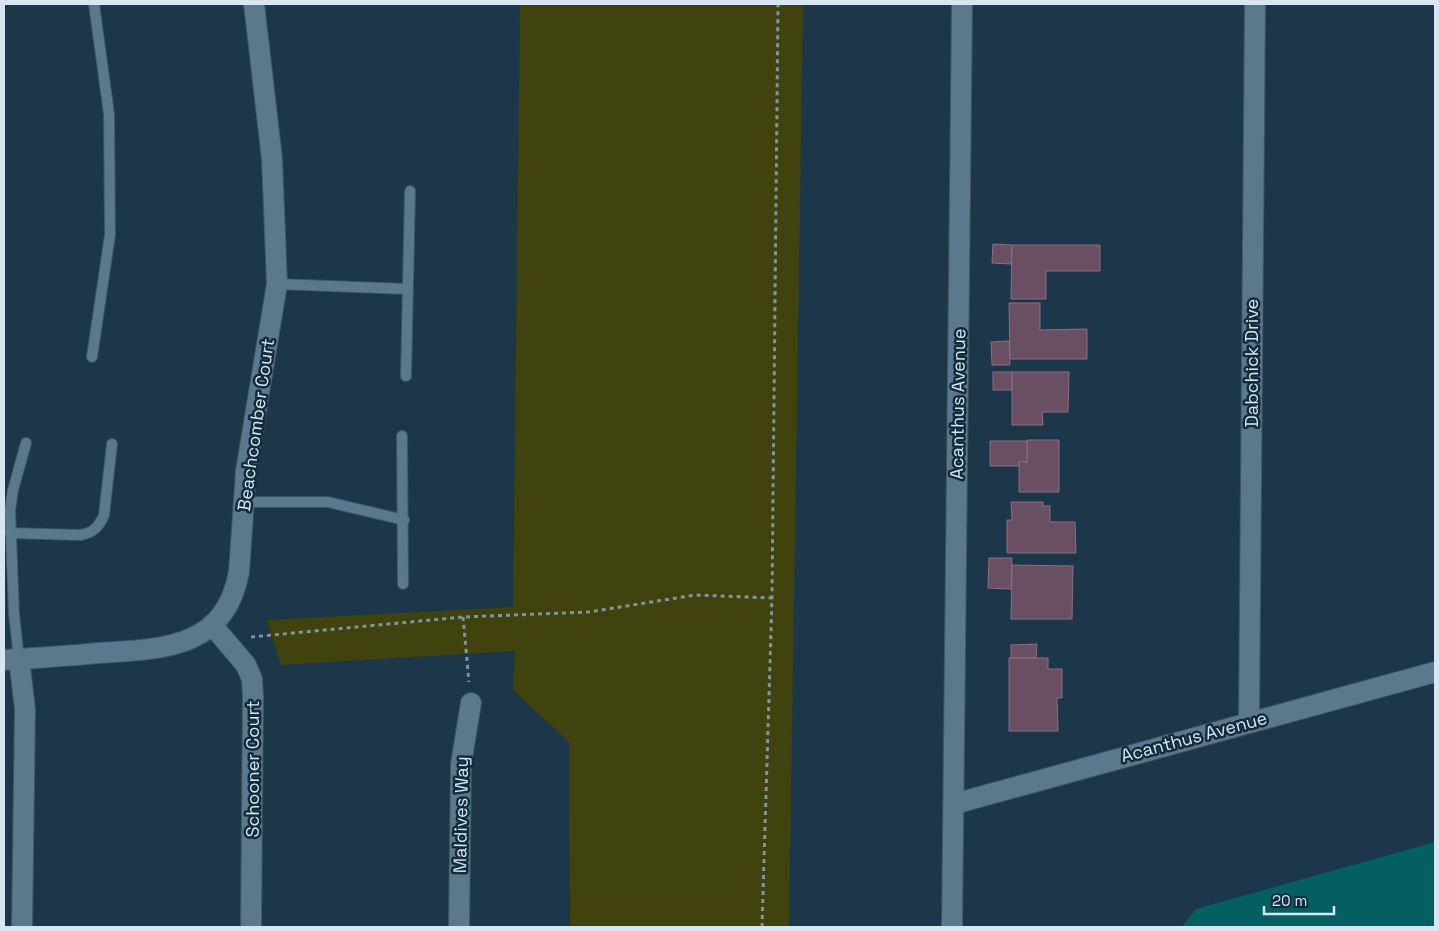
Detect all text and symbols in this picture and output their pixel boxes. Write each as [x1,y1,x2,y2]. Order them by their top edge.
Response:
street label: Dabchick Drive [1240,299,1263,427]
street label: Acanthus Avenue [945,328,970,480]
street label: Beachcomber Court [232,337,279,513]
street label: Schooner Court [241,701,264,837]
street label: Acanthus Avenue [1118,706,1270,767]
street label: Maldives Way [448,756,473,874]
scale bar [1264,884,1334,916]
text: 20 m [1272,891,1307,910]

